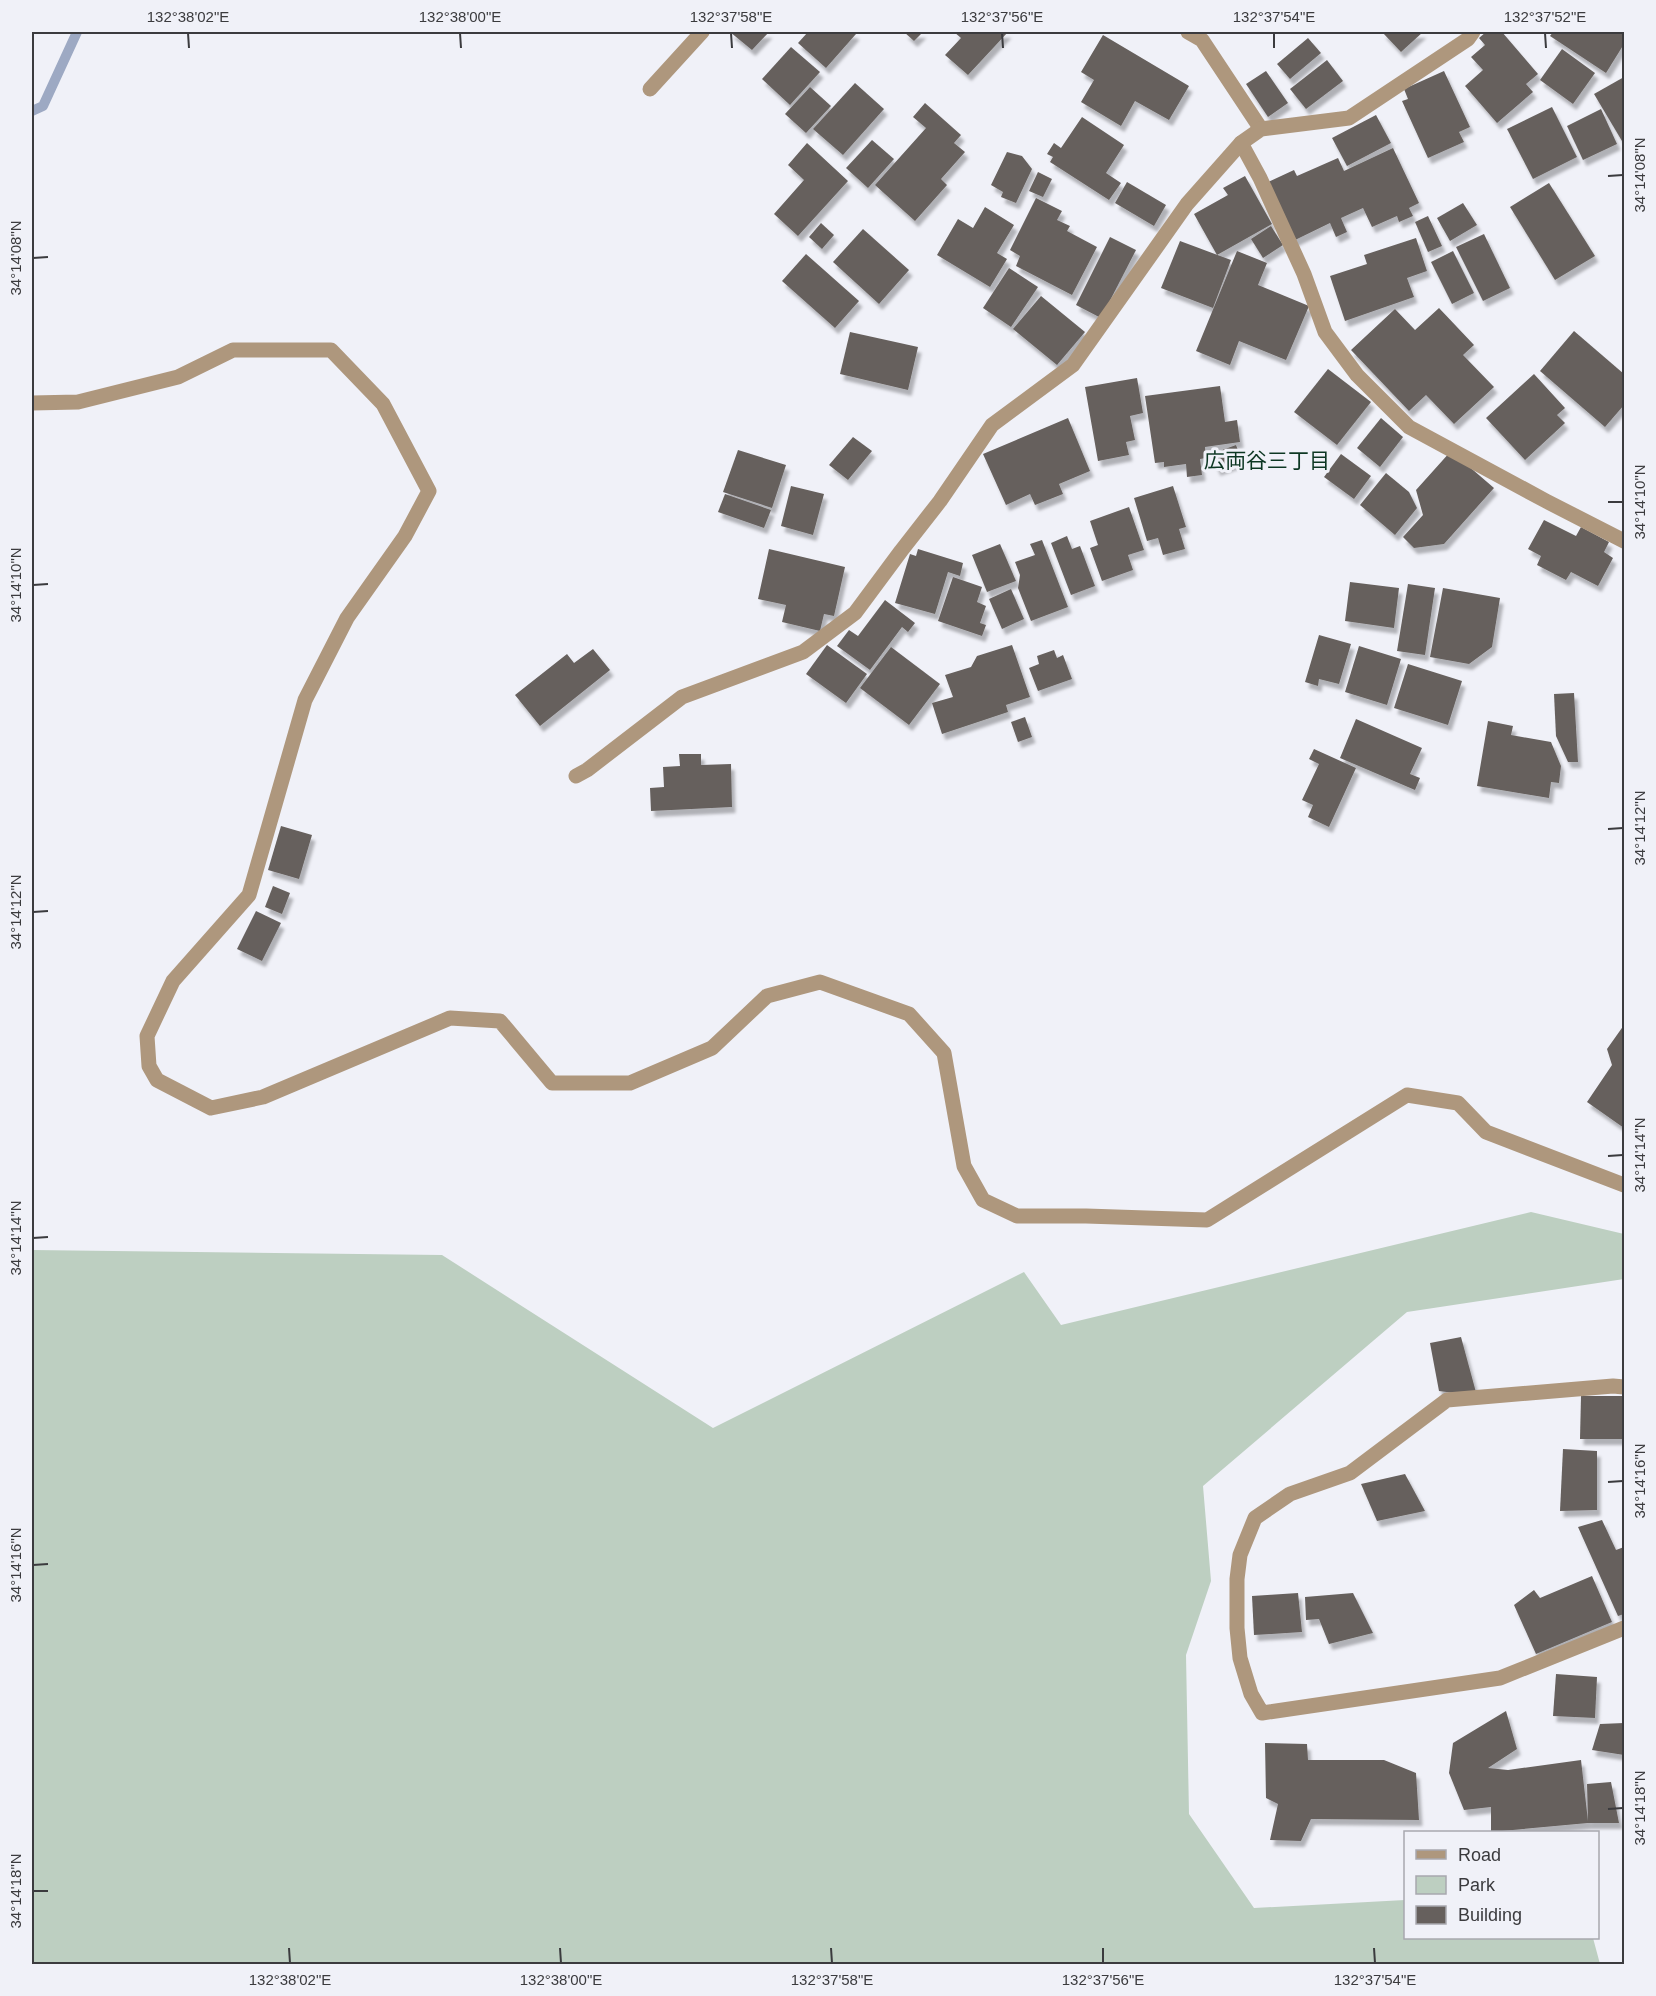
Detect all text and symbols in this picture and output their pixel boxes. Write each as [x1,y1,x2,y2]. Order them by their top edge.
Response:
text: 132°38'02"E [147,8,229,25]
text: 132°38'00"E [419,8,501,25]
text: 132°37'58"E [690,8,772,25]
text: 132°37'56"E [961,8,1043,25]
text: 132°37'54"E [1233,8,1315,25]
text: 132°37'52"E [1504,8,1586,25]
text: 34°14'08"N [1631,137,1648,213]
text: 34°14'08"N [7,220,24,296]
district label: 広両谷三丁目 [1204,449,1330,472]
text: 34°14'10"N [1631,464,1648,540]
text: 34°14'10"N [7,547,24,623]
text: 34°14'12"N [1631,790,1648,866]
text: 34°14'12"N [7,874,24,950]
text: 34°14'14"N [1631,1117,1648,1193]
text: 34°14'14"N [7,1200,24,1276]
text: 34°14'16"N [1631,1443,1648,1519]
text: 34°14'16"N [7,1527,24,1603]
text: 34°14'18"N [1631,1770,1648,1846]
legend [1404,1831,1599,1939]
text: Road [1458,1845,1501,1865]
text: 34°14'18"N [7,1853,24,1929]
text: Park [1458,1875,1496,1895]
text: Building [1458,1905,1522,1925]
text: 132°38'02"E [249,1971,331,1988]
text: 132°38'00"E [520,1971,602,1988]
text: 132°37'58"E [791,1971,873,1988]
text: 132°37'56"E [1062,1971,1144,1988]
text: 132°37'54"E [1334,1971,1416,1988]

